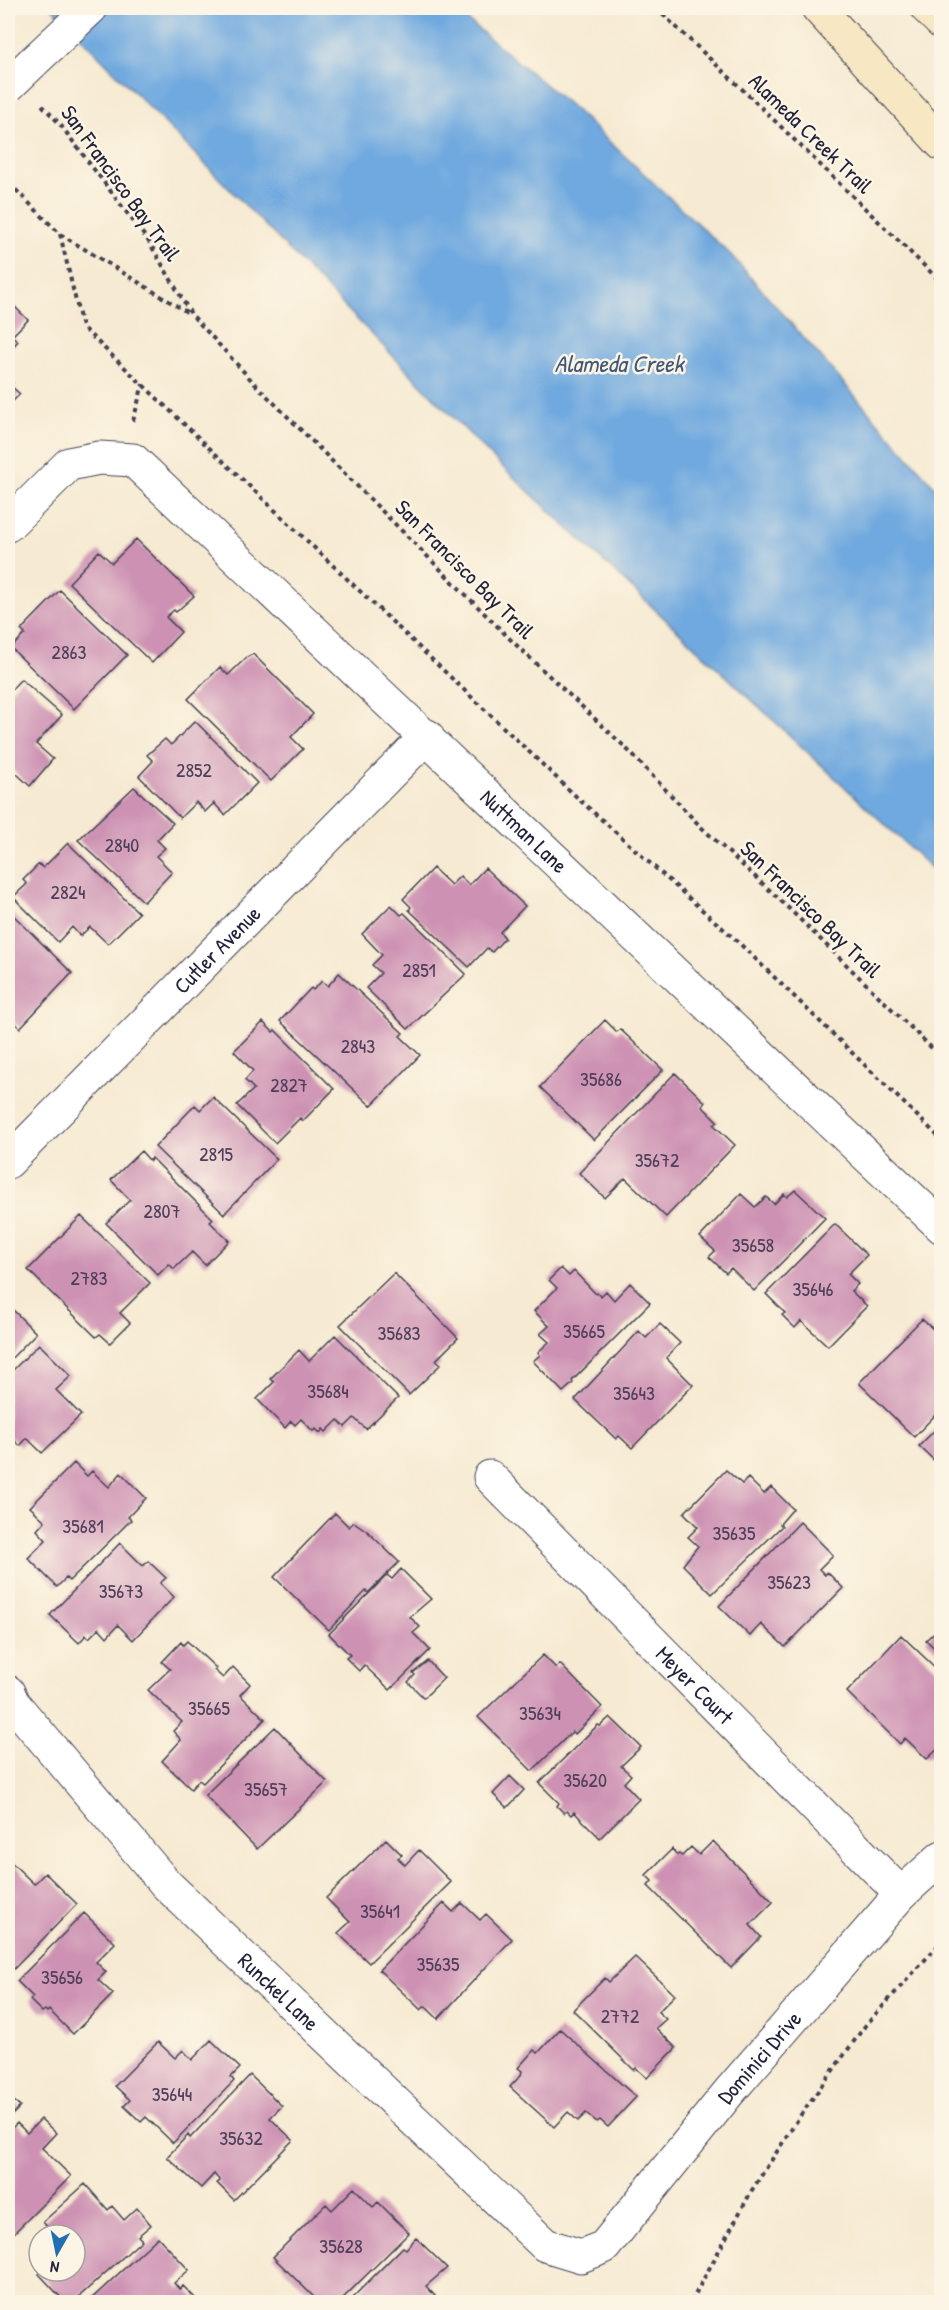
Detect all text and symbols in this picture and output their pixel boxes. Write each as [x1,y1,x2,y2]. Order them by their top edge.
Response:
street label: Alameda Creek Trail [742,66,880,200]
street label: San Francisco Bay Trail [54,99,188,267]
water label: Alameda Creek [554,347,686,379]
street label: San Francisco Bay Trail [389,493,541,645]
house number: 2863 [52,638,87,665]
house number: 2852 [176,756,213,783]
street label: Nuttman Lane [474,782,575,880]
house number: 2840 [105,831,139,858]
street label: San Francisco Bay Trail [734,834,888,984]
house number: 2824 [51,878,85,905]
street label: Cutler Avenue [167,899,267,1000]
house number: 2851 [402,956,436,983]
house number: 2843 [341,1032,375,1059]
house number: 35686 [580,1065,622,1092]
house number: 2827 [270,1071,308,1098]
house number: 2815 [199,1140,233,1167]
house number: 35672 [635,1146,680,1173]
house number: 2807 [144,1197,181,1224]
house number: 35658 [732,1231,774,1258]
house number: 2783 [71,1264,107,1291]
house number: 35646 [793,1275,833,1302]
house number: 35665 [563,1317,605,1344]
house number: 35683 [377,1319,421,1346]
house number: 35684 [307,1377,349,1404]
house number: 35643 [613,1379,655,1406]
house number: 35681 [62,1512,104,1539]
house number: 35635 [713,1519,756,1546]
house number: 35623 [767,1568,811,1595]
house number: 35673 [99,1577,143,1604]
street label: Meyer Court [649,1639,741,1731]
house number: 35665 [188,1694,230,1721]
house number: 35634 [519,1699,561,1726]
house number: 35620 [563,1766,607,1793]
house number: 35657 [244,1775,288,1802]
house number: 35641 [360,1897,400,1924]
street label: Runckel Lane [232,1946,326,2038]
house number: 35635 [417,1950,460,1977]
house number: 35656 [41,1963,83,1990]
house number: 2772 [601,2002,640,2029]
street label: Dominici Drive [710,2004,808,2110]
house number: 35644 [152,2080,192,2107]
house number: 35632 [219,2124,263,2151]
north arrow [27,2223,87,2283]
house number: 35628 [319,2232,363,2259]
text: N [48,2256,61,2279]

